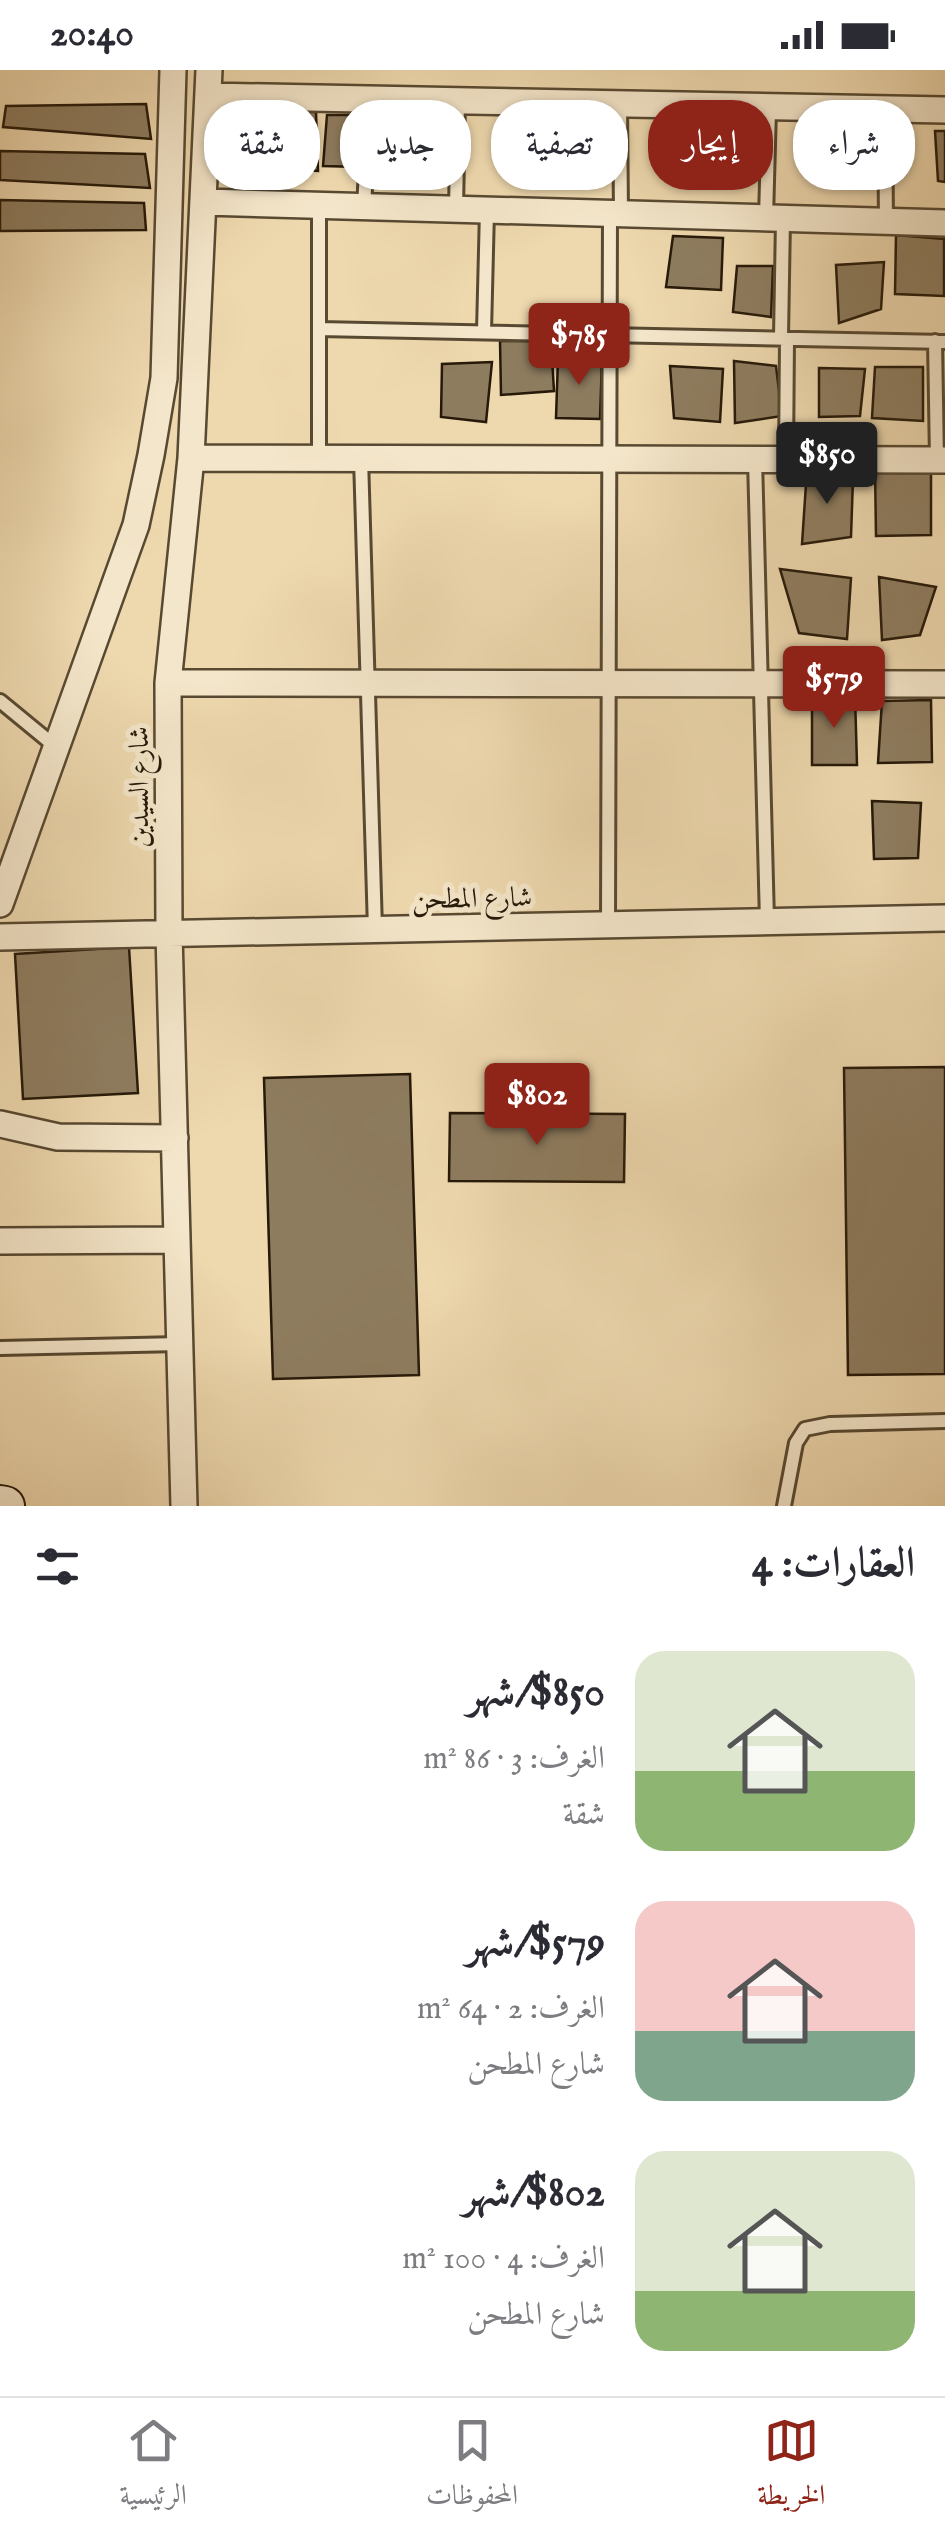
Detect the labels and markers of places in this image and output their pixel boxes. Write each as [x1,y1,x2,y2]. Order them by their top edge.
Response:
pin: $785 [520,303,638,388]
pin: $850 [768,422,886,507]
pin: $579 [775,646,893,731]
pin: $802 [478,1063,596,1148]

